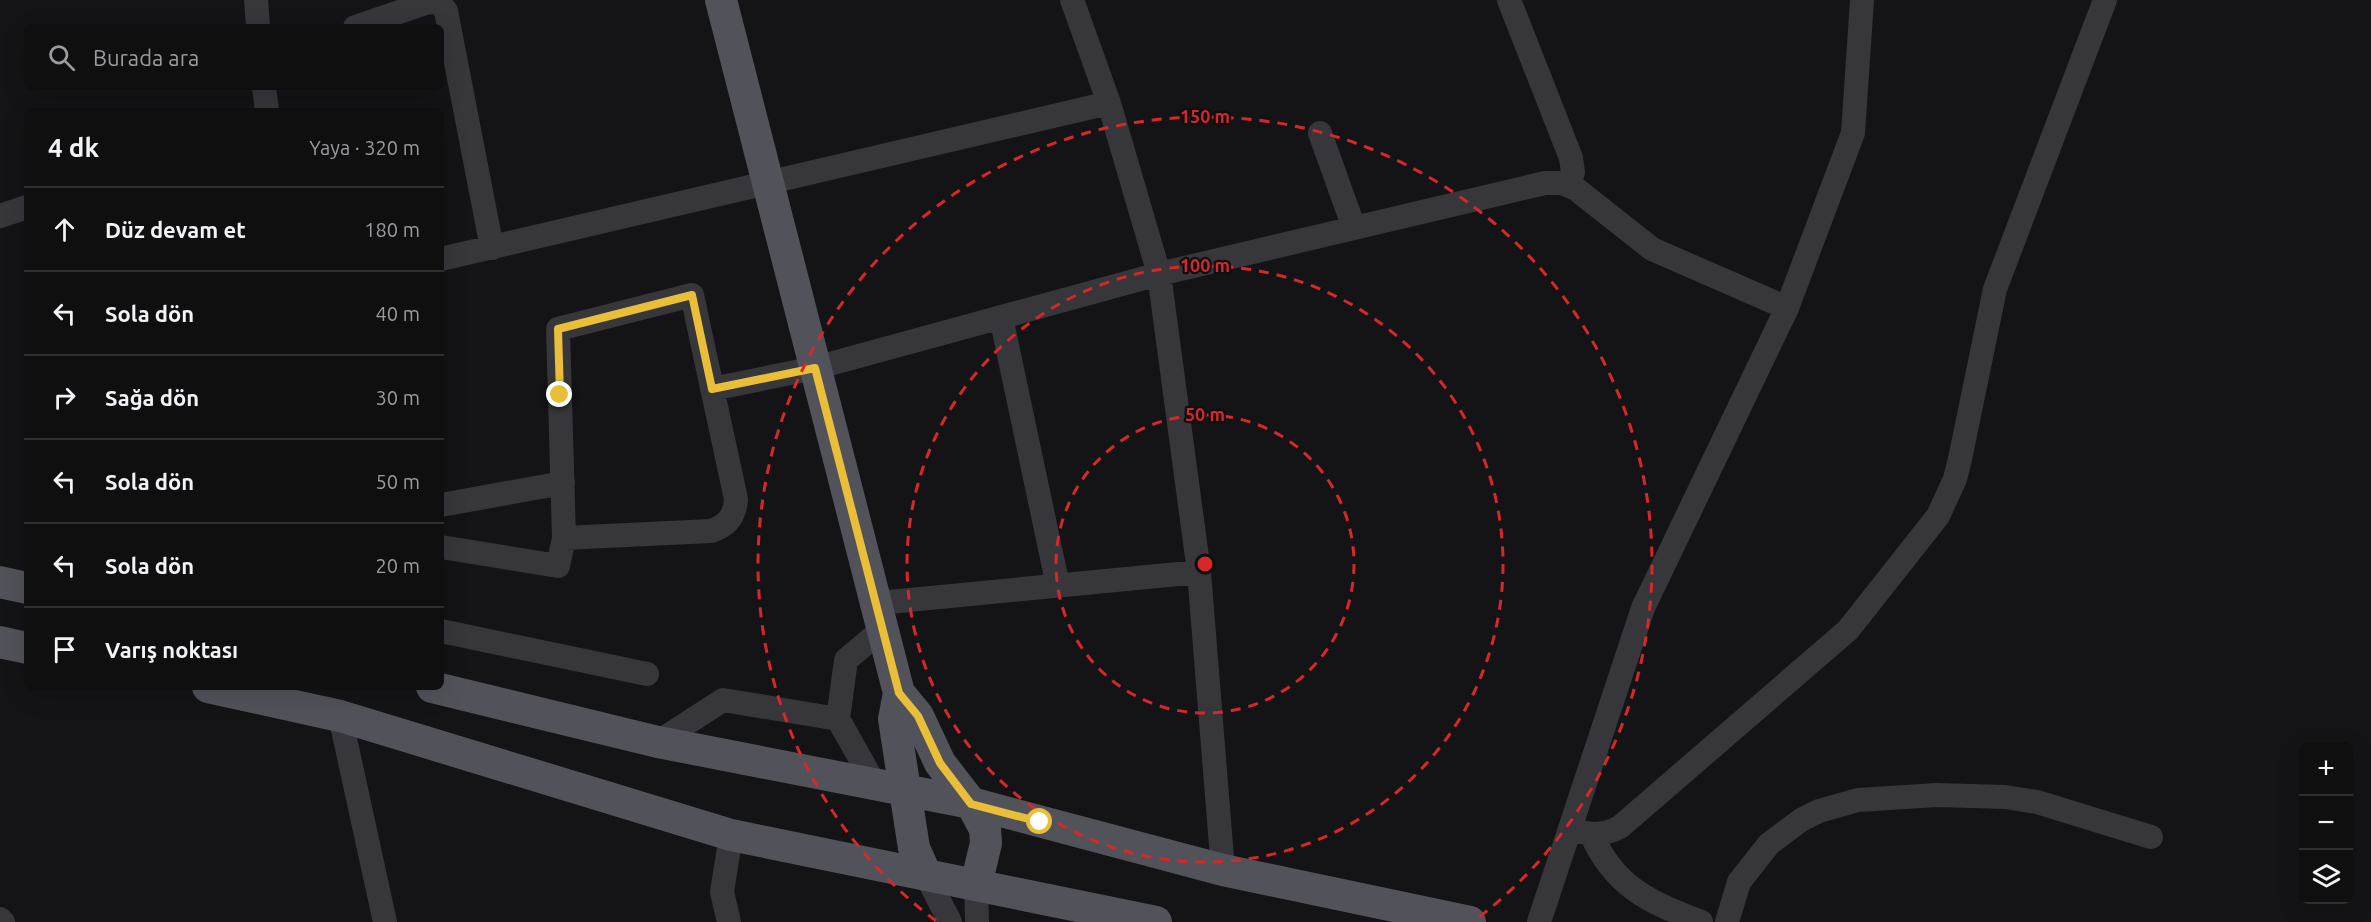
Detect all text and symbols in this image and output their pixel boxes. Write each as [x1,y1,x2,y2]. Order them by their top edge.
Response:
search box [24,24,444,90]
icon: search [45,41,78,74]
text: Burada ara [93,45,199,70]
text: 150 m [1180,106,1230,126]
text: 4 dk [48,133,99,162]
text: Yaya · 320 m [309,136,420,159]
icon: ahead [48,213,81,246]
text: Düz devam et [105,217,246,242]
text: 180 m [364,218,420,241]
text: 100 m [1180,255,1230,275]
icon: left [48,297,81,330]
text: Sola dön [105,301,194,326]
text: 40 m [376,302,420,325]
icon: right [48,381,81,414]
route end [546,381,572,407]
text: Sağa dön [105,385,199,410]
text: 30 m [376,386,420,409]
text: 50 m [1185,404,1225,424]
icon: left [48,465,81,498]
text: Sola dön [105,469,194,494]
text: 50 m [376,470,420,493]
icon: left [48,549,81,582]
text: Sola dön [105,553,194,578]
text: 20 m [376,554,420,577]
centre of rings [1195,554,1215,574]
icon: arrive [48,633,81,666]
text: Varış noktası [105,637,238,662]
map controls [2299,742,2353,904]
button: + [2299,742,2353,796]
button: − [2299,796,2353,850]
route start [1026,808,1052,834]
button: layers [2299,850,2353,904]

